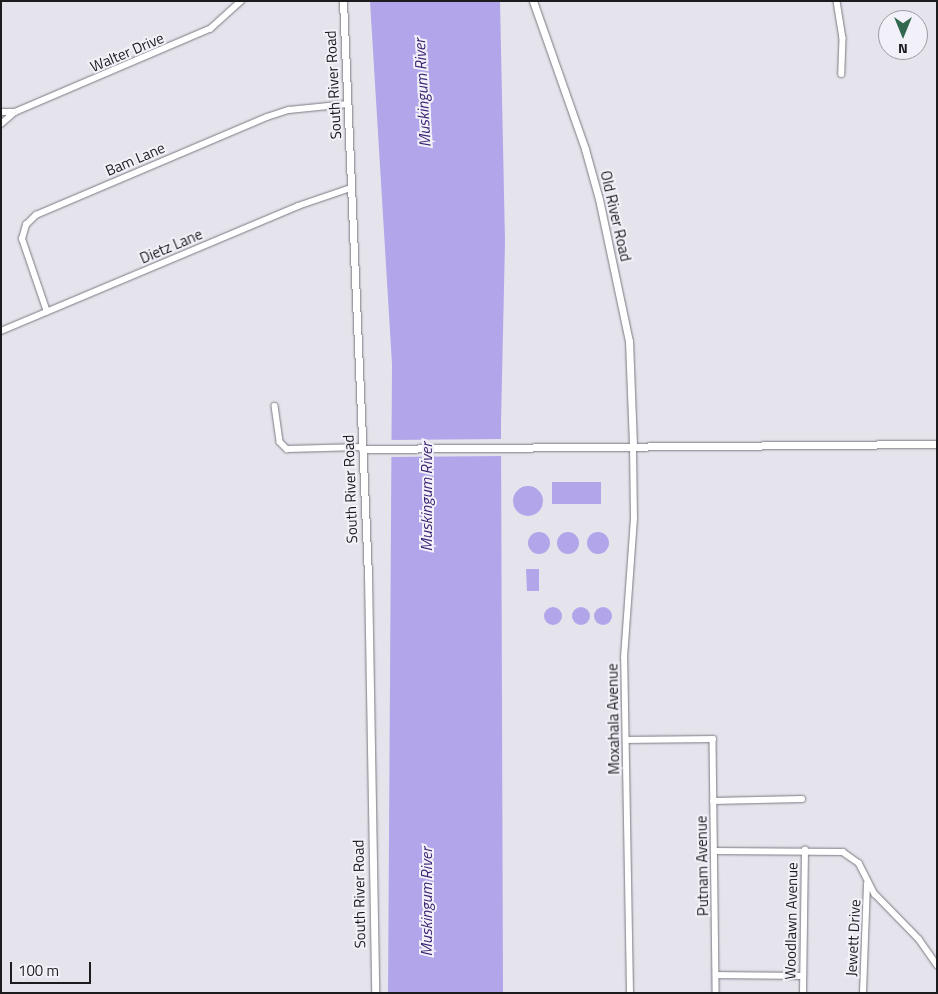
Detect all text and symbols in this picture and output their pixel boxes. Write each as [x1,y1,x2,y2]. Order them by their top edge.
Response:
north arrow [878,10,928,60]
street label: Walter Drive [88,28,166,76]
street label: South River Road [321,30,345,140]
water label: Muskingum River [410,38,434,148]
text: N [898,39,908,60]
street label: Bam Lane [103,138,167,180]
street label: Old River Road [597,169,635,263]
street label: Dietz Lane [137,225,205,267]
street label: South River Road [339,434,361,544]
water label: Muskingum River [416,443,436,551]
street label: Moxahala Avenue [603,663,623,775]
street label: Putnam Avenue [692,816,712,916]
street label: South River Road [349,839,369,949]
water label: Muskingum River [416,848,436,956]
street label: Woodlawn Avenue [781,862,801,980]
street label: Jewett Drive [842,899,864,977]
scale bar [12,952,94,984]
text: 100 m [18,959,59,982]

